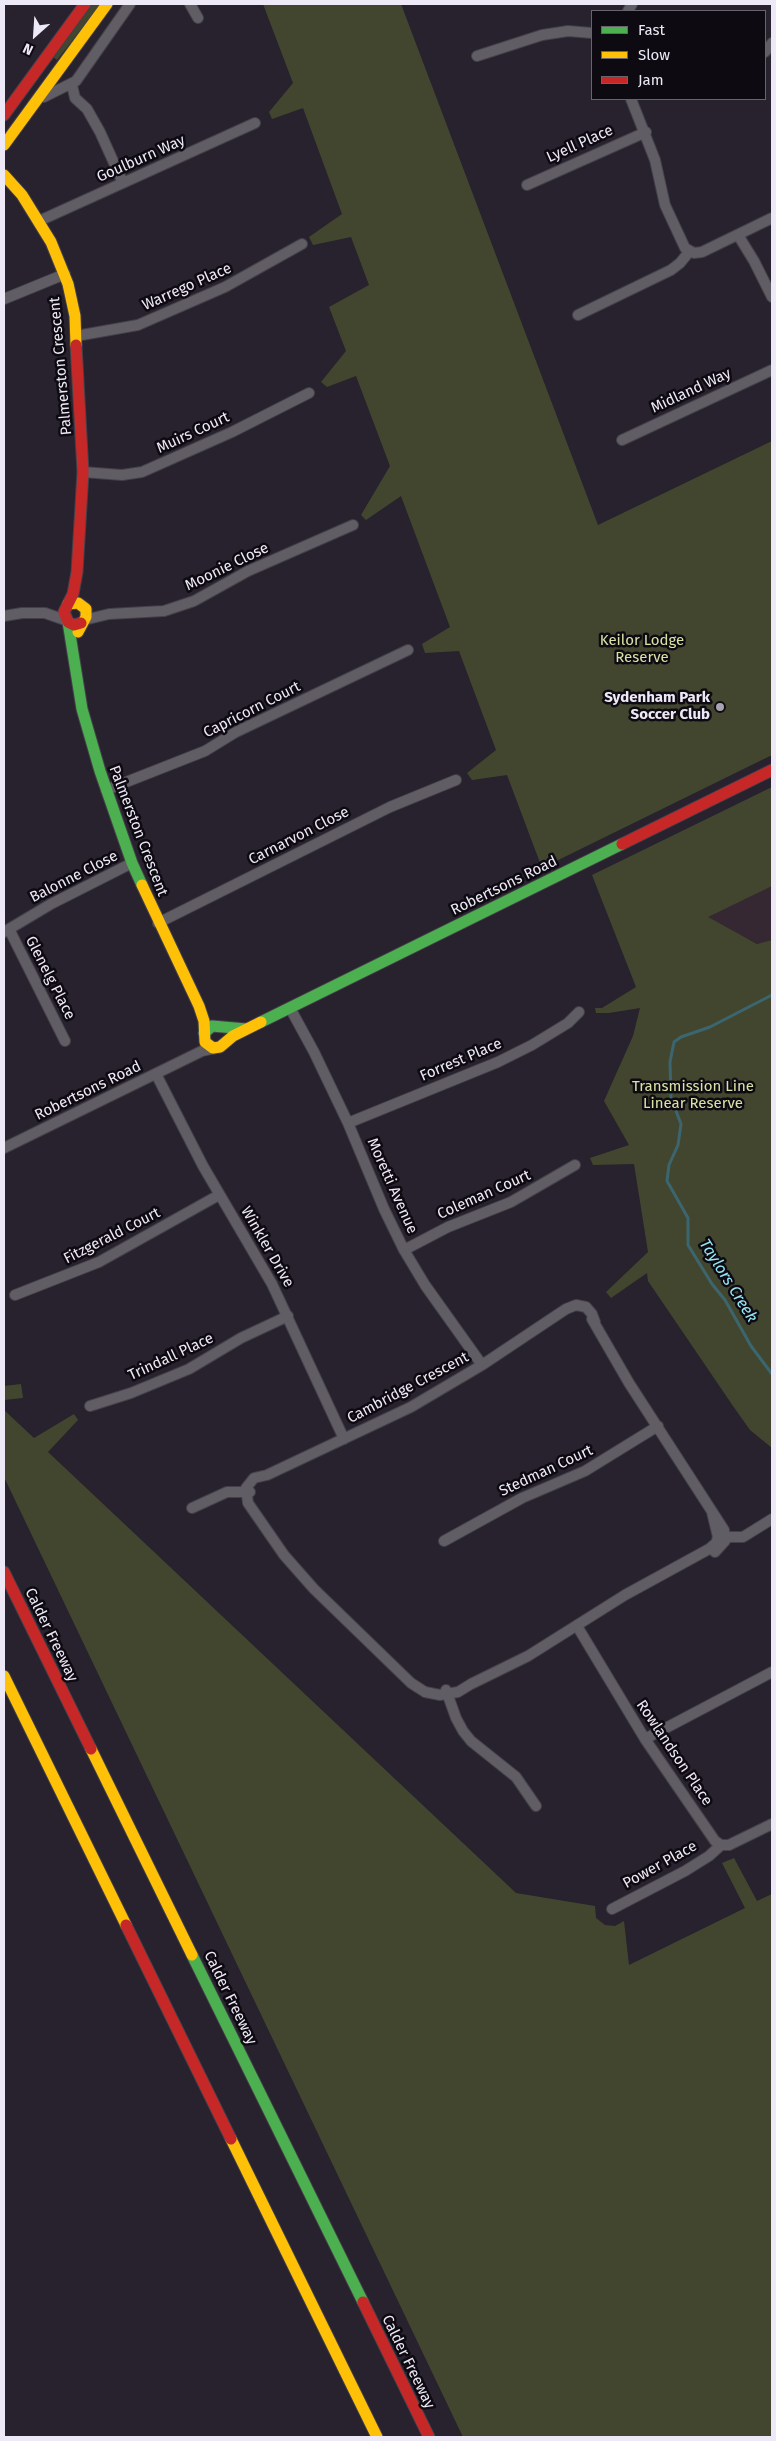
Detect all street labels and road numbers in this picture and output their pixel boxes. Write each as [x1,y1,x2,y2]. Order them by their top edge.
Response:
street label: Lyell Place [544,121,616,167]
street label: Goulburn Way [94,131,188,187]
street label: Warrego Place [140,259,234,315]
street label: Palmerston Crescent [46,296,76,436]
street label: Midland Way [648,365,734,417]
street label: Muirs Court [154,408,232,458]
street label: Moonie Close [182,539,272,595]
street label: Capricorn Court [201,678,303,742]
street label: Palmerston Crescent [105,763,171,899]
street label: Carnarvon Close [246,803,352,869]
street label: Balonne Close [27,847,121,907]
street label: Robertsons Road [448,852,560,920]
street label: Glenelg Place [21,933,79,1023]
street label: Forrest Place [417,1035,505,1085]
street label: Robertsons Road [32,1057,144,1125]
street label: Moretti Avenue [363,1135,421,1237]
street label: Coleman Court [435,1166,533,1224]
street label: Winkler Drive [237,1203,297,1291]
street label: Fitzgerald Court [61,1204,163,1268]
street label: Trindall Place [126,1329,216,1385]
street label: Cambridge Crescent [344,1348,472,1428]
street label: Stedman Court [496,1441,596,1501]
street label: Calder Freeway [21,1585,81,1685]
street label: Rowlandson Place [632,1697,716,1809]
street label: Power Place [620,1837,700,1893]
street label: Calder Freeway [200,1948,260,2048]
street label: Calder Freeway [378,2312,438,2412]

